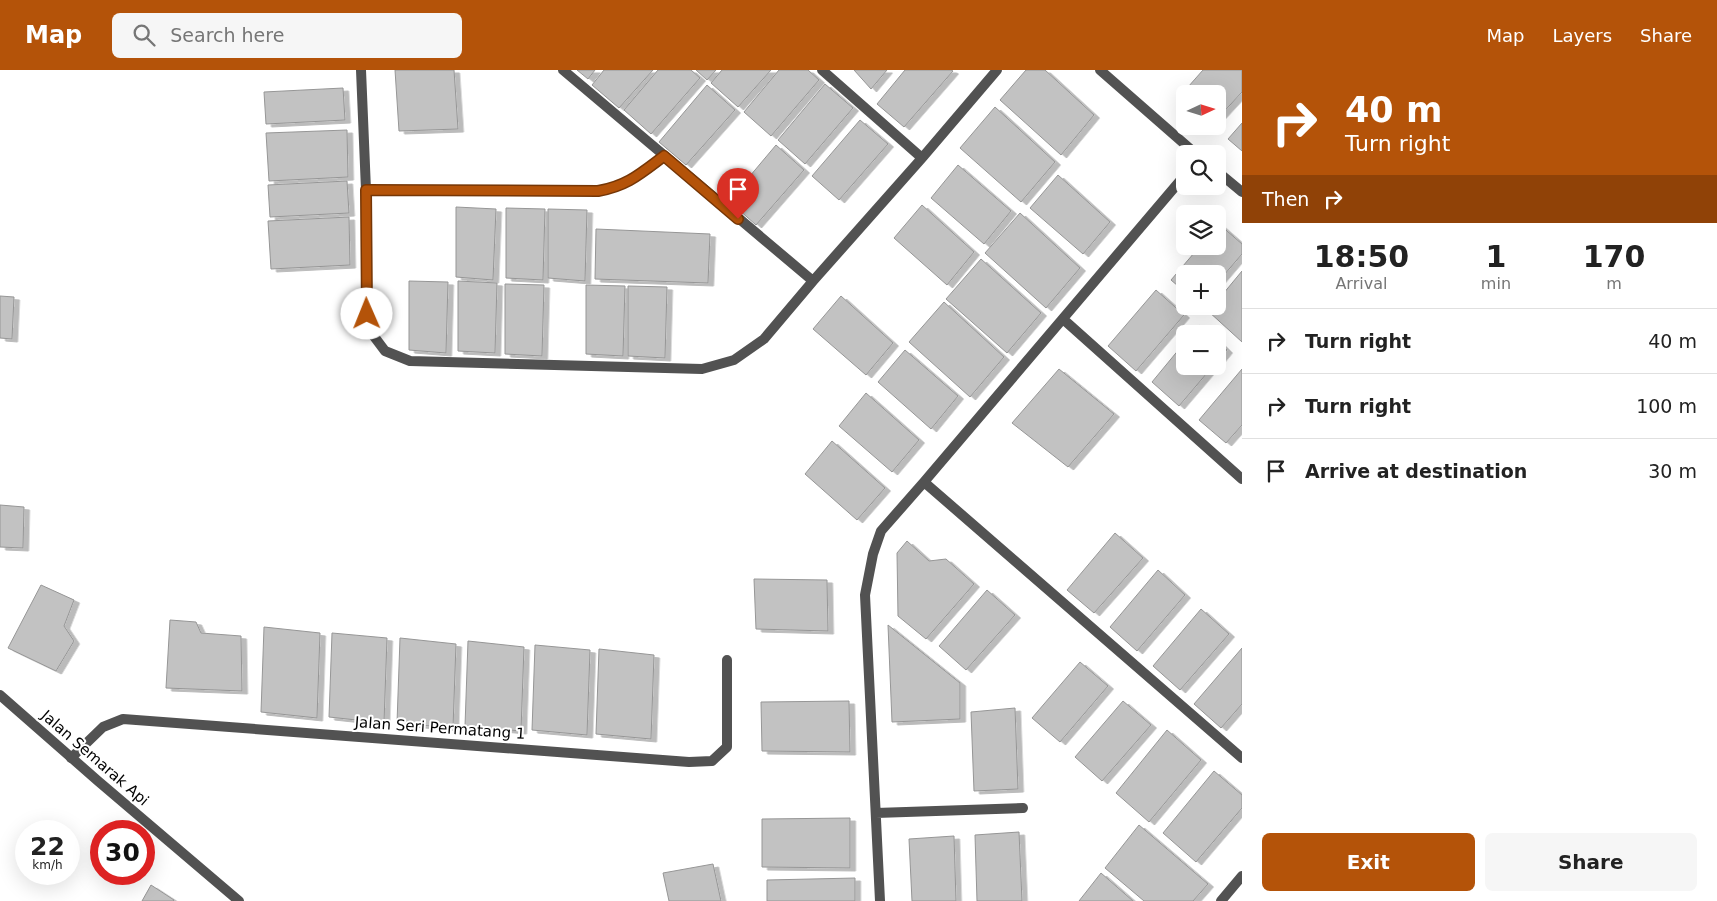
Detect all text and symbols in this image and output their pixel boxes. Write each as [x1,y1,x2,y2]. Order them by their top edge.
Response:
search box [112,13,462,58]
text: Map [25,21,82,49]
icon: search [130,21,158,49]
text: Search here [170,24,284,46]
text: Map [1486,25,1524,46]
text: Layers [1552,25,1612,46]
text: Share [1640,25,1692,46]
north arrow [1176,85,1226,135]
map controls [1176,85,1226,375]
icon: right [1262,90,1327,155]
text: 40 m [1345,90,1442,130]
text: Turn right [1345,131,1450,156]
button: search [1176,145,1226,195]
pin [717,168,759,219]
icon: arrive [724,175,752,203]
icon: right [1319,185,1347,213]
text: Then [1262,188,1309,210]
button: layers [1176,205,1226,255]
text: 18:50 [1314,239,1409,274]
text: 1 [1485,239,1506,274]
text: 170 [1583,239,1645,274]
button: + [1176,265,1226,315]
text: Arrival [1335,274,1387,293]
text: min [1481,274,1511,293]
text: m [1606,274,1622,293]
position arrow [340,287,392,339]
button: − [1176,325,1226,375]
icon: right [1262,327,1290,355]
text: Turn right [1305,330,1411,352]
text: 40 m [1648,330,1697,352]
icon: right [1262,392,1290,420]
text: Turn right [1305,395,1411,417]
text: 100 m [1636,395,1697,417]
icon: arrive [1262,457,1290,485]
text: Arrive at destination [1305,460,1527,482]
text: 30 m [1648,460,1697,482]
street label: Jalan Semarak Api [37,706,152,810]
street label: Jalan Seri Permatang 1 [353,713,526,743]
speed limit sign: 30 [90,820,155,885]
text: 22 [30,832,65,861]
button: Exit [1262,833,1475,891]
button: Share [1485,833,1697,891]
text: km/h [32,858,63,872]

